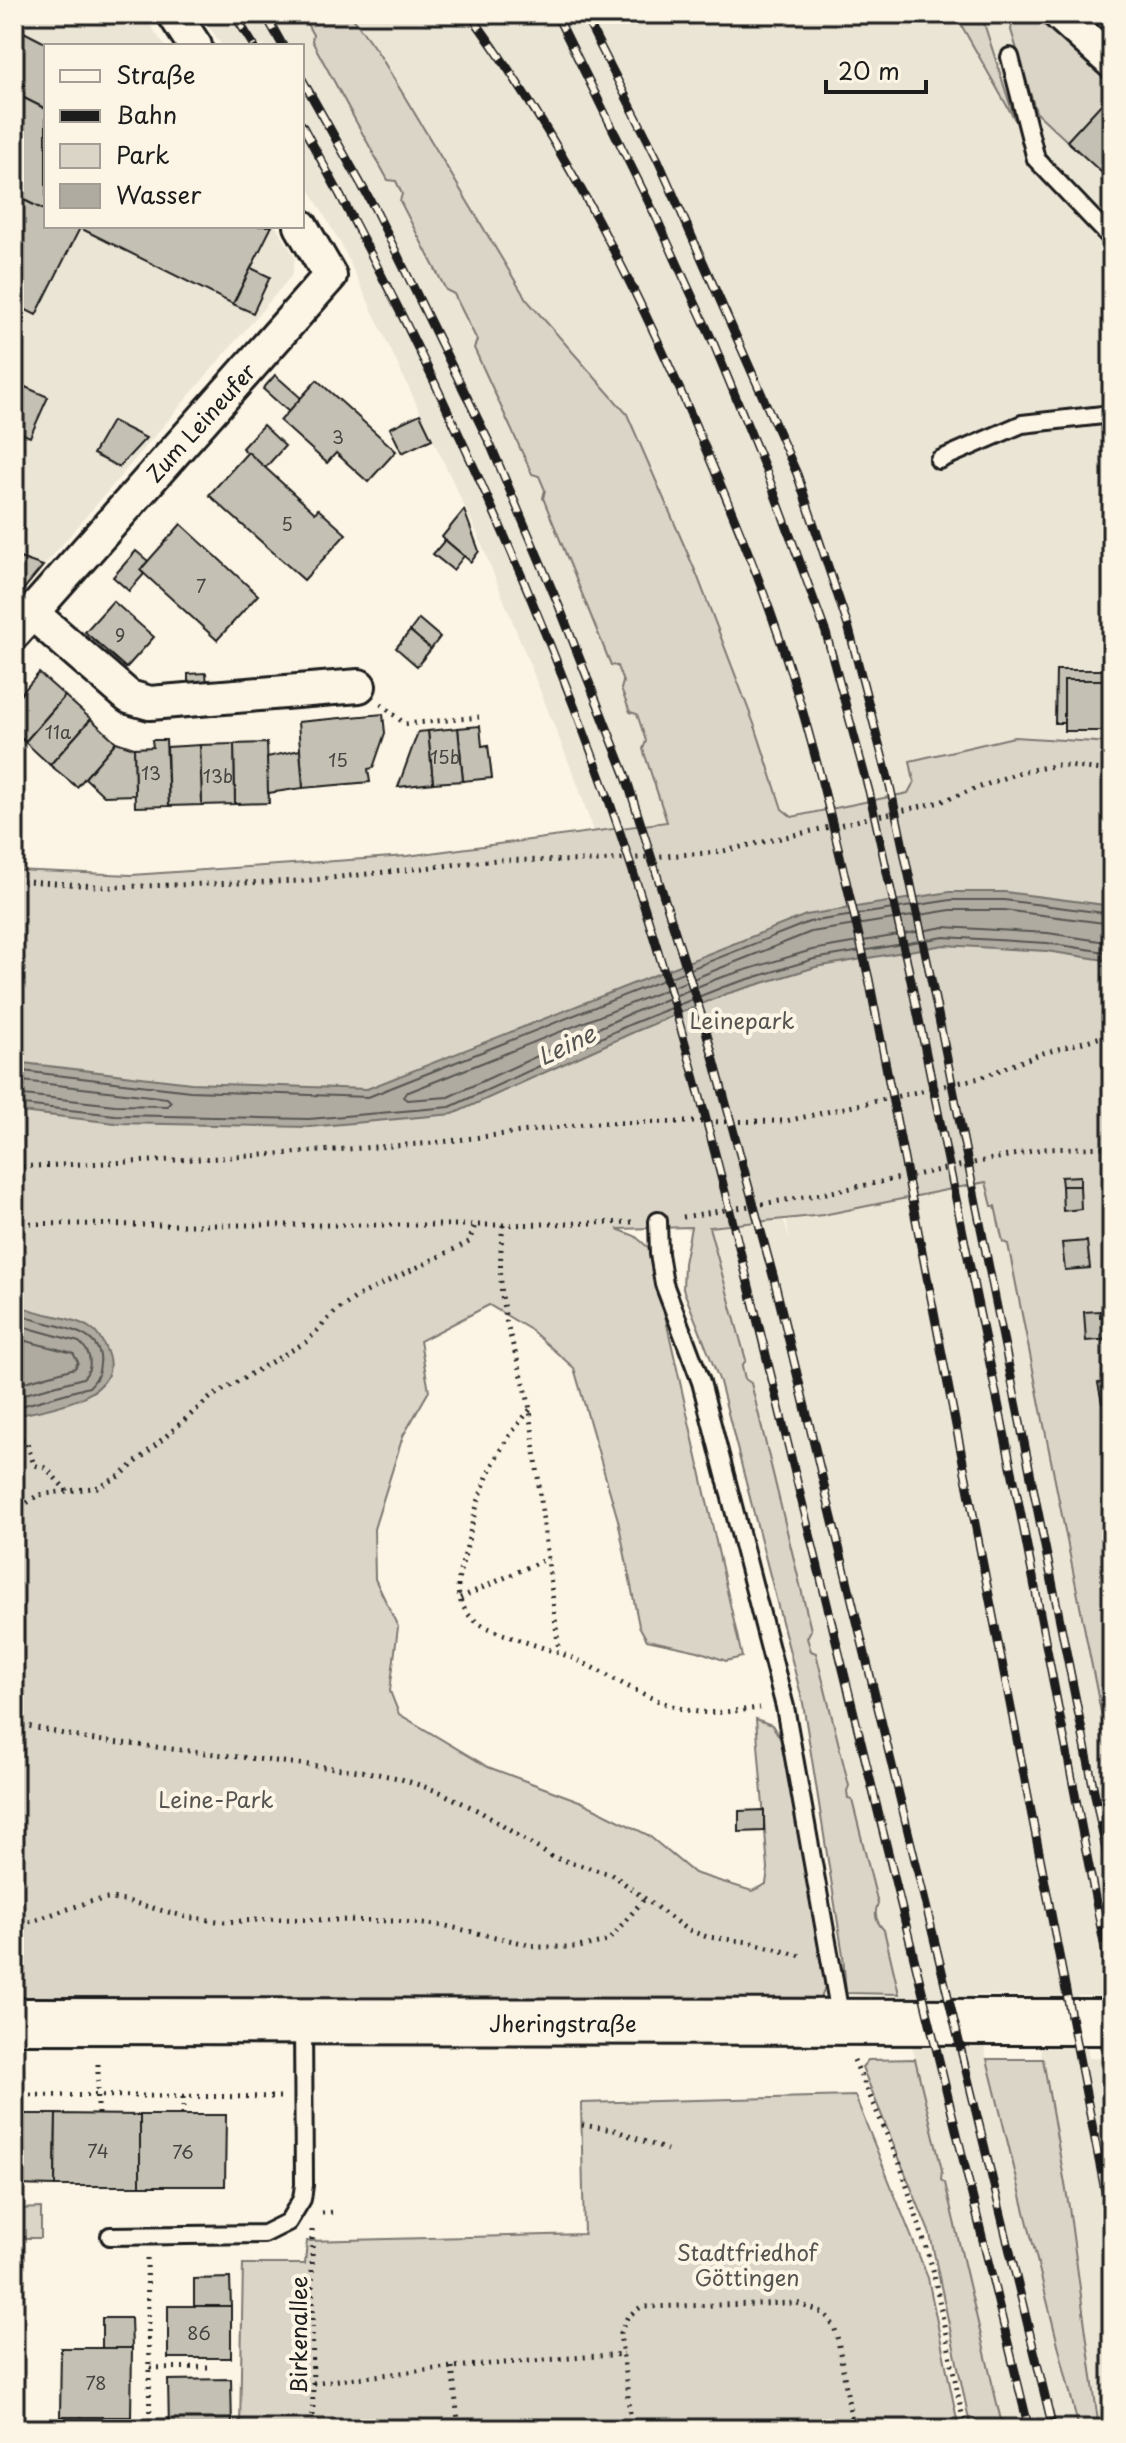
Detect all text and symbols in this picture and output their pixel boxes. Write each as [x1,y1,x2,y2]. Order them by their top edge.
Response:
legend [44,44,304,228]
scale bar [826,44,926,94]
text: 20 m [838,52,900,88]
text: Straße [116,56,195,92]
text: Bahn [116,96,177,132]
text: Park [116,136,170,172]
text: Wasser [116,176,202,212]
street label: Zum Leineufer [137,354,263,489]
house number: 3 [332,423,344,450]
house number: 5 [281,510,293,537]
house number: 7 [196,572,206,599]
house number: 9 [115,621,125,648]
house number: 11a [45,718,72,745]
house number: 15b [430,743,460,770]
house number: 15 [328,746,348,773]
house number: 13 [141,759,161,786]
house number: 13b [203,762,233,789]
park label: Leinepark [689,1003,795,1036]
water label: Leine [531,1014,602,1073]
park label: Leine-Park [158,1782,274,1815]
street label: Jheringstraße [489,2006,637,2039]
house number: 74 [87,2137,109,2164]
house number: 76 [172,2138,194,2165]
park label: Stadtfriedhof Göttingen [677,2235,819,2293]
street label: Birkenallee [281,2276,314,2394]
house number: 86 [187,2319,211,2346]
house number: 78 [86,2369,107,2396]

